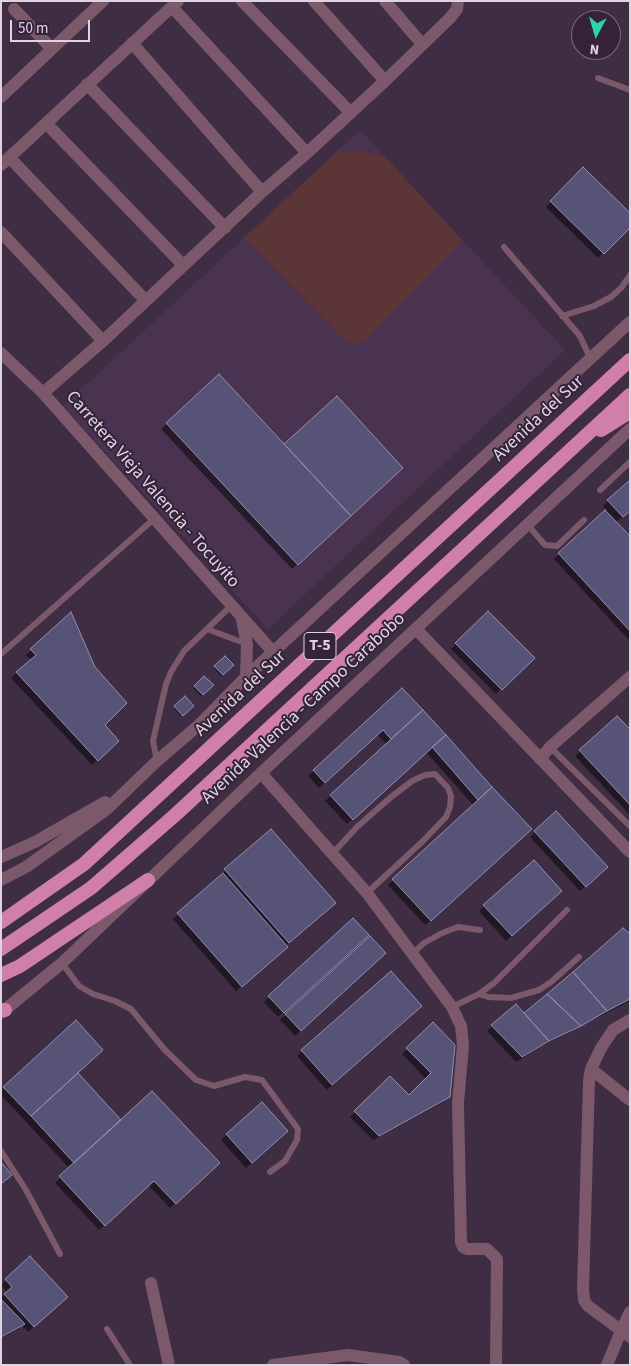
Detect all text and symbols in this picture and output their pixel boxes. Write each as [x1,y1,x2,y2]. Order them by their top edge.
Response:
scale bar [12,10,92,42]
north arrow [571,10,621,60]
text: 50 m [18,18,48,39]
text: N [589,38,600,59]
street label: Avenida del Sur [489,371,589,467]
street label: Carretera Vieja Valencia - Tocuyito [61,387,243,593]
street label: Avenida Valencia - Campo Carabobo [198,609,410,809]
road number: T-5 [304,632,336,659]
street label: Avenida del Sur [191,646,291,742]

